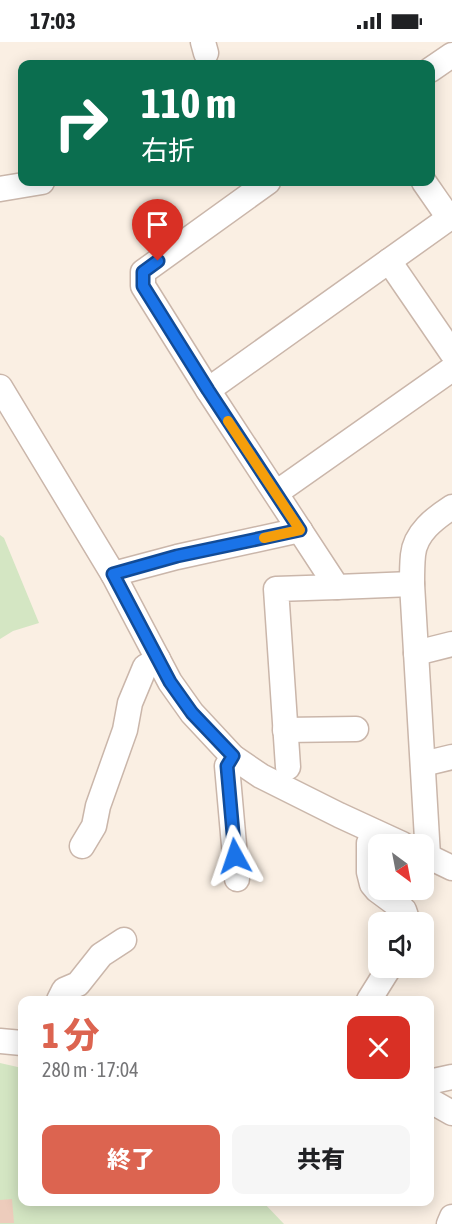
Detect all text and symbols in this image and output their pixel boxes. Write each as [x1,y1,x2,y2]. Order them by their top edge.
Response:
text: 17:03 [30,8,76,34]
text: 110 m [141,79,236,127]
icon: right [42,84,120,162]
text: 右折 [141,135,195,166]
pin [132,199,183,261]
icon: arrive [141,208,174,241]
position arrow [203,824,267,888]
north arrow [368,834,434,900]
map controls [368,834,434,978]
button: sound [368,912,434,978]
text: 1 分 [42,1014,100,1056]
button: close [347,1016,410,1079]
text: 280 m · 17:04 [42,1058,139,1081]
button: 終了 [42,1125,220,1194]
button: 共有 [232,1125,410,1194]

